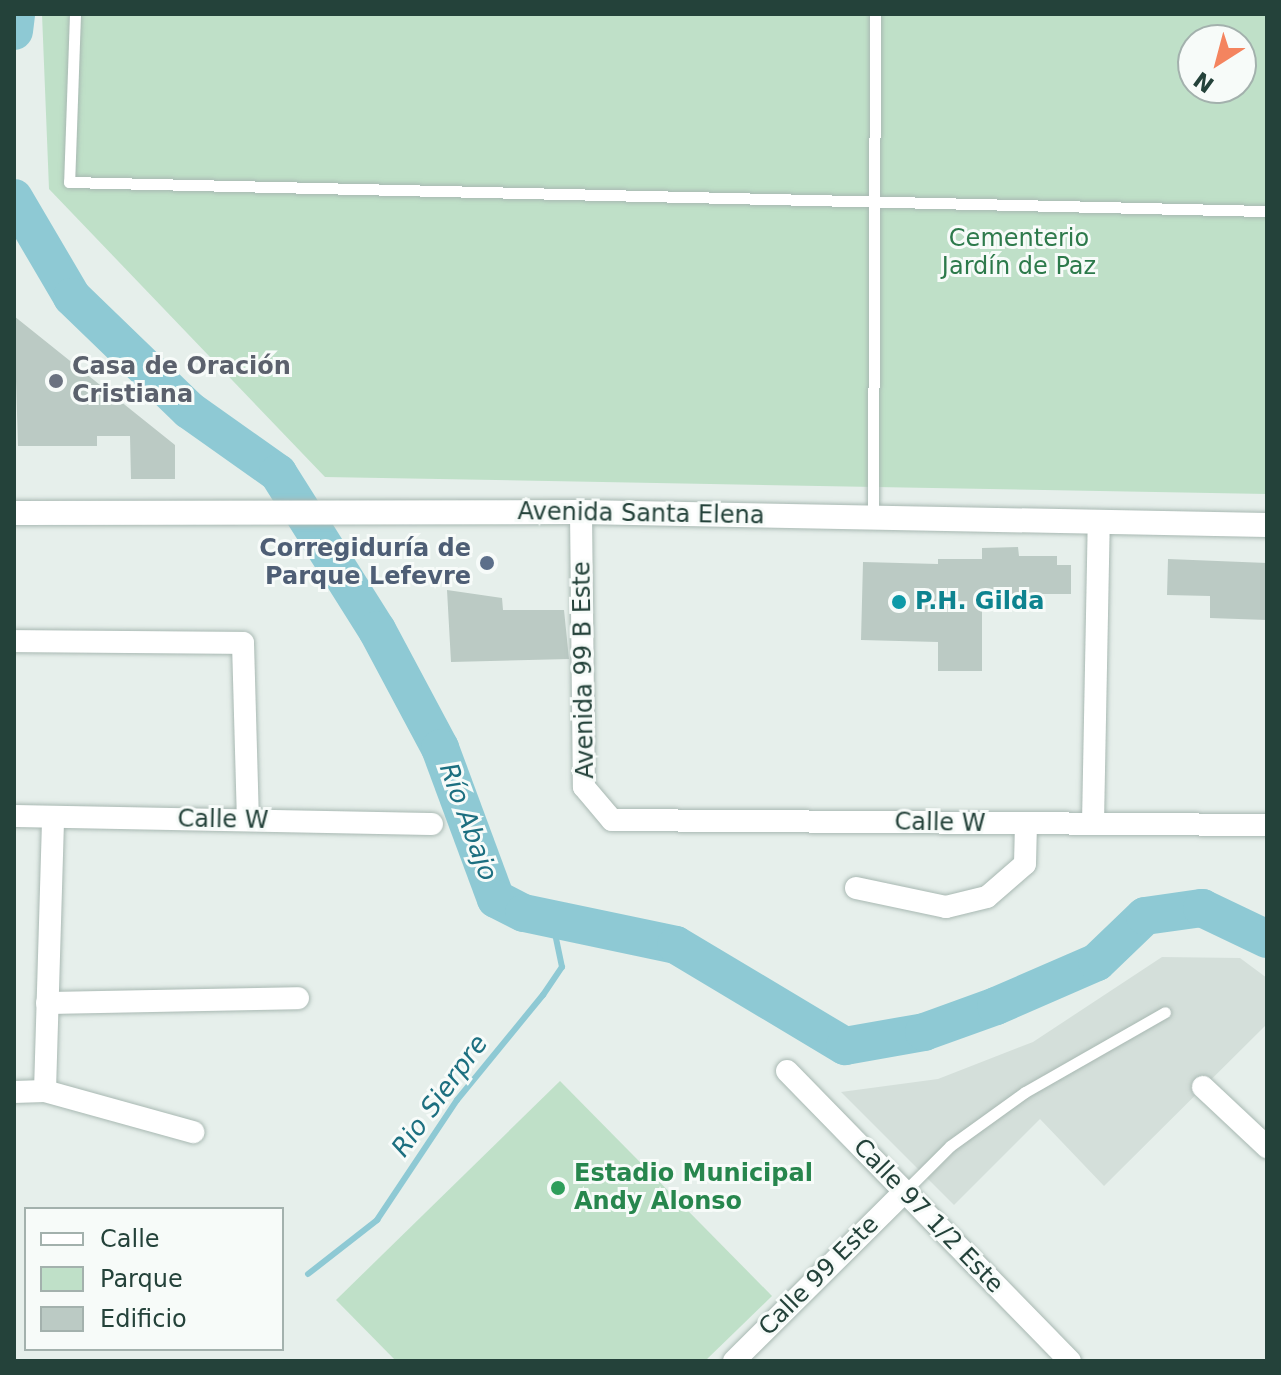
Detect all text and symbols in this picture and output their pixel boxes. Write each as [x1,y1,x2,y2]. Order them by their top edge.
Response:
north arrow [1177,24,1257,104]
text: N [1189,67,1219,98]
park label: Cementerio Jardín de Paz [942,225,1096,281]
place label: Casa de Oración Cristiana [72,353,291,409]
marker: Casa de Oración Cristiana [47,372,65,390]
street label: Avenida Santa Elena [517,497,765,531]
place label: Corregiduría de Parque Lefevre [259,535,471,591]
marker: Corregiduría de Parque Lefevre [478,554,496,572]
street label: Avenida 99 B Este [568,561,600,779]
place label: P.H. Gilda [915,588,1044,616]
marker: P.H. Gilda [890,593,908,611]
water label: Río Abajo [432,759,504,885]
street label: Calle W [177,805,269,835]
street label: Calle W [894,808,986,838]
water label: Rio Sierpre [385,1029,495,1163]
street label: Calle 97 1/2 Este [847,1133,1009,1299]
place label: Estadio Municipal Andy Alonso [574,1160,813,1216]
marker: Estadio Municipal Andy Alonso [549,1179,567,1197]
legend [24,1207,284,1351]
street label: Calle 99 Este [753,1210,885,1342]
text: Calle [100,1225,160,1253]
text: Parque [100,1265,183,1293]
text: Edificio [100,1305,187,1333]

